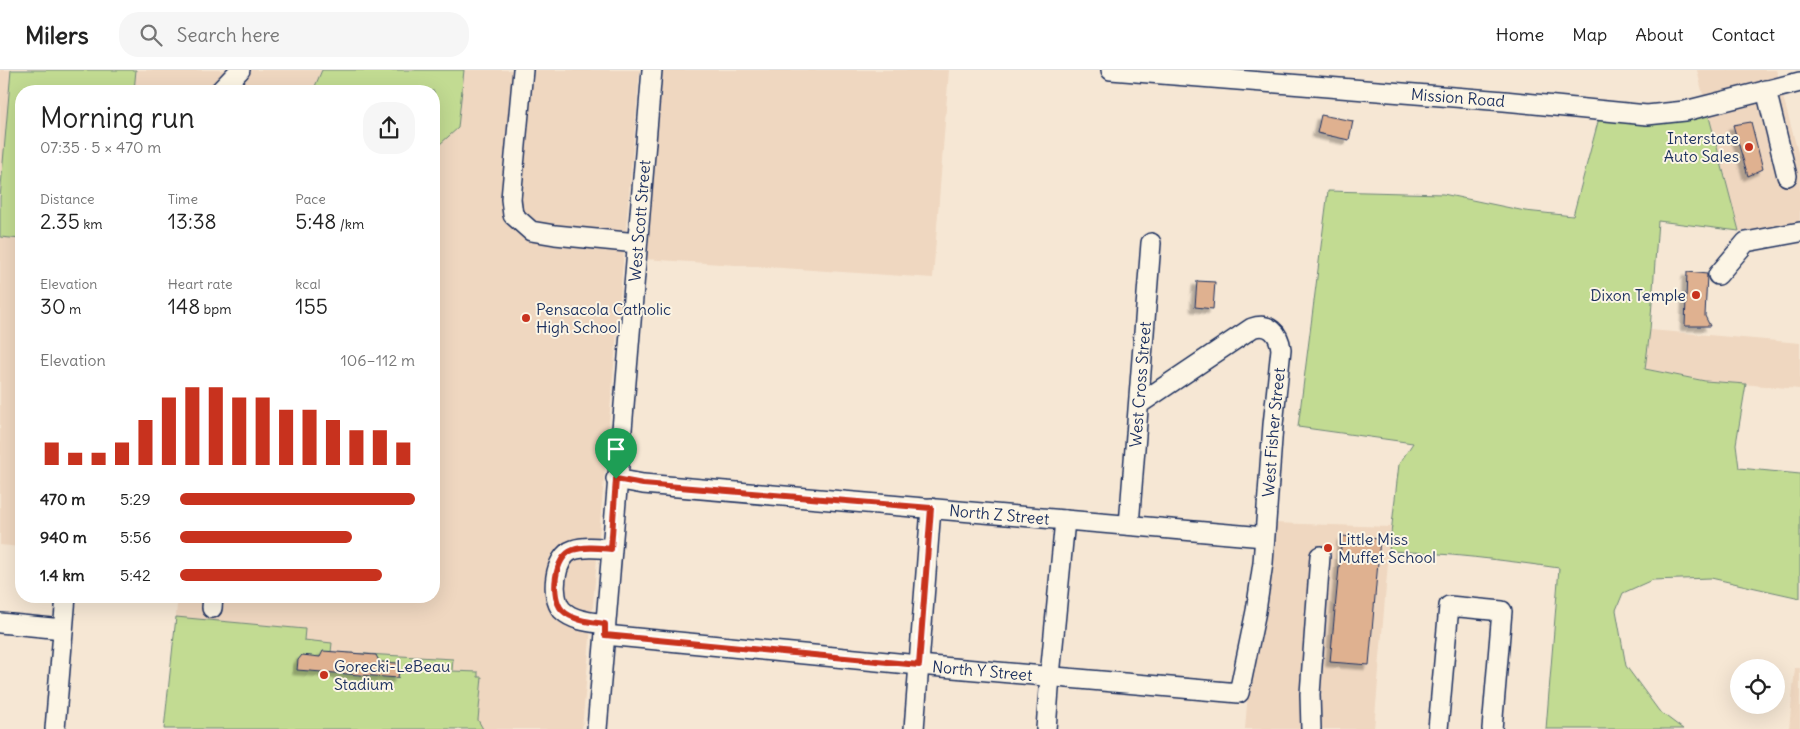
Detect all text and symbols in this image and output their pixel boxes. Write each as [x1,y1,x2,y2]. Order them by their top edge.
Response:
search box [119,12,469,57]
text: Milers [25,20,89,50]
icon: search [137,21,165,49]
text: Search here [177,23,280,47]
text: Home [1496,23,1544,46]
text: Map [1572,23,1607,46]
text: About [1635,23,1683,46]
text: Contact [1711,23,1775,46]
street label: Mission Road [1410,84,1506,111]
text: Morning run [40,100,195,136]
button: share [363,102,415,154]
place label: Interstate Auto Sales [1664,128,1739,166]
text: 07:35 · 5 × 470 m [40,137,161,157]
marker: Interstate Auto Sales [1743,141,1755,153]
street label: West Scott Street [624,158,655,283]
text: Distance [40,190,95,208]
text: Time [168,190,198,208]
text: Pace [295,190,326,208]
text: 2.35 [40,208,80,235]
text: 13:38 [168,208,217,235]
text: 5:48 [295,208,336,235]
text: km [80,215,103,233]
text: /km [336,215,364,233]
text: Elevation [40,275,97,293]
text: Heart rate [168,275,233,293]
text: kcal [295,275,321,293]
place label: Dixon Temple [1590,285,1686,305]
marker: Dixon Temple [1690,289,1702,301]
text: 30 [40,293,66,320]
text: 148 [168,293,200,320]
text: 155 [295,293,328,320]
place label: Pensacola Catholic High School [536,299,671,337]
text: m [66,300,81,318]
text: bpm [200,300,232,318]
marker: Pensacola Catholic High School [520,312,532,324]
street label: West Cross Street [1125,320,1155,448]
text: Elevation [40,350,106,370]
text: 106–112 m [340,350,415,370]
street label: West Fisher Street [1258,366,1289,498]
pin [595,428,637,479]
icon: arrive [602,435,630,463]
text: 470 m [40,489,85,509]
text: 5:29 [120,489,151,509]
street label: North Z Street [948,500,1051,529]
text: 940 m [40,527,87,547]
text: 5:56 [120,527,151,547]
place label: Little Miss Muffet School [1338,529,1436,567]
marker: Little Miss Muffet School [1322,542,1334,554]
text: 1.4 km [40,565,85,585]
text: 5:42 [120,565,151,585]
place label: Gorecki-LeBeau Stadium [334,656,450,694]
street label: North Y Street [931,656,1034,685]
map controls [1730,659,1785,714]
button: locate [1730,659,1785,714]
marker: Gorecki-LeBeau Stadium [318,669,330,681]

